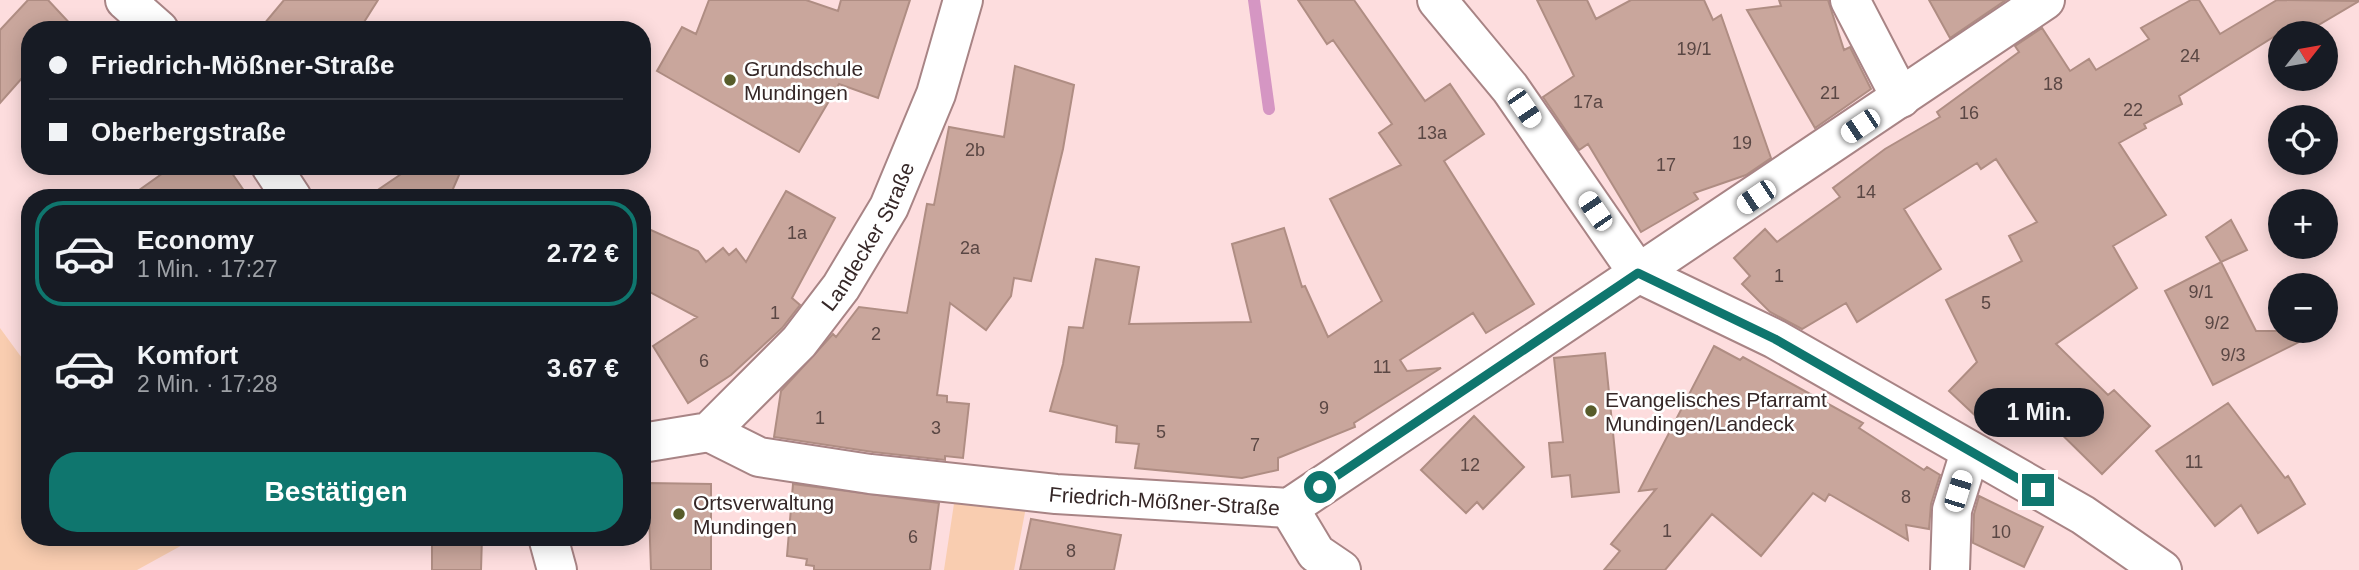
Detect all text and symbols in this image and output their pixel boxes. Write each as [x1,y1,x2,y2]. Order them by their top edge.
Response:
north arrow [2268,21,2338,91]
map controls [2268,21,2338,343]
house number: 19/1 [1676,39,1712,59]
house number: 24 [2180,46,2200,66]
text: Friedrich-Mößner-Straße [91,50,394,80]
place label: Grundschule Mundingen [744,57,863,104]
marker: Grundschule Mundingen [722,72,738,88]
house number: 18 [2043,74,2063,94]
house number: 21 [1820,83,1840,103]
car [1504,85,1545,131]
house number: 17a [1573,92,1604,112]
house number: 22 [2123,100,2143,120]
house number: 16 [1959,103,1979,123]
button: locate [2268,105,2338,175]
car [1837,106,1884,146]
text: Oberbergstraße [91,117,286,147]
house number: 13a [1417,123,1448,143]
house number: 19 [1732,133,1752,153]
house number: 2b [965,140,985,160]
house number: 17 [1656,155,1676,175]
street label: Landecker Straße [816,158,918,315]
car [1733,177,1780,217]
house number: 14 [1856,182,1876,202]
car [1575,188,1616,234]
button: + [2268,189,2338,259]
icon: car [53,222,116,285]
house number: 1a [787,223,808,243]
text: Economy [137,225,254,255]
text: 2.72 € [547,238,619,268]
house number: 2a [960,238,981,258]
text: 1 Min. · 17:27 [137,256,278,282]
house number: 1 [1774,266,1784,286]
button: − [2268,273,2338,343]
house number: 9/1 [2188,282,2214,302]
house number: 5 [1981,293,1991,313]
house number: 1 [770,303,780,323]
house number: 9/2 [2204,313,2230,333]
house number: 2 [871,324,881,344]
icon: car [53,337,116,400]
text: Komfort [137,340,238,370]
house number: 9/3 [2220,345,2246,365]
house number: 6 [699,351,709,371]
text: 3.67 € [547,353,619,383]
house number: 11 [1373,357,1391,377]
text: 2 Min. · 17:28 [137,371,278,397]
place label: Evangelisches Pfarramt Mundingen/Landeck [1605,388,1827,435]
callout: 1 Min. [1973,388,2103,438]
house number: 9 [1319,398,1329,418]
text: 1 Min. [2006,399,2072,425]
marker: Evangelisches Pfarramt Mundingen/Landeck [1583,403,1599,419]
house number: 1 [815,408,825,428]
house number: 3 [931,418,941,438]
house number: 5 [1156,422,1166,442]
house number: 7 [1250,435,1260,455]
button: Bestätigen [49,452,623,532]
house number: 11 [2185,452,2203,472]
house number: 12 [1460,455,1480,475]
car [1942,468,1975,514]
route start [1304,471,1336,503]
route end [2022,474,2054,506]
street label: Friedrich-Mößner-Straße [1048,482,1281,519]
house number: 8 [1901,487,1911,507]
place label: Ortsverwaltung Mundingen [693,491,834,538]
marker: Ortsverwaltung Mundingen [671,506,687,522]
house number: 1 [1662,521,1672,541]
house number: 10 [1991,522,2011,542]
house number: 6 [908,527,918,547]
house number: 8 [1066,541,1076,561]

